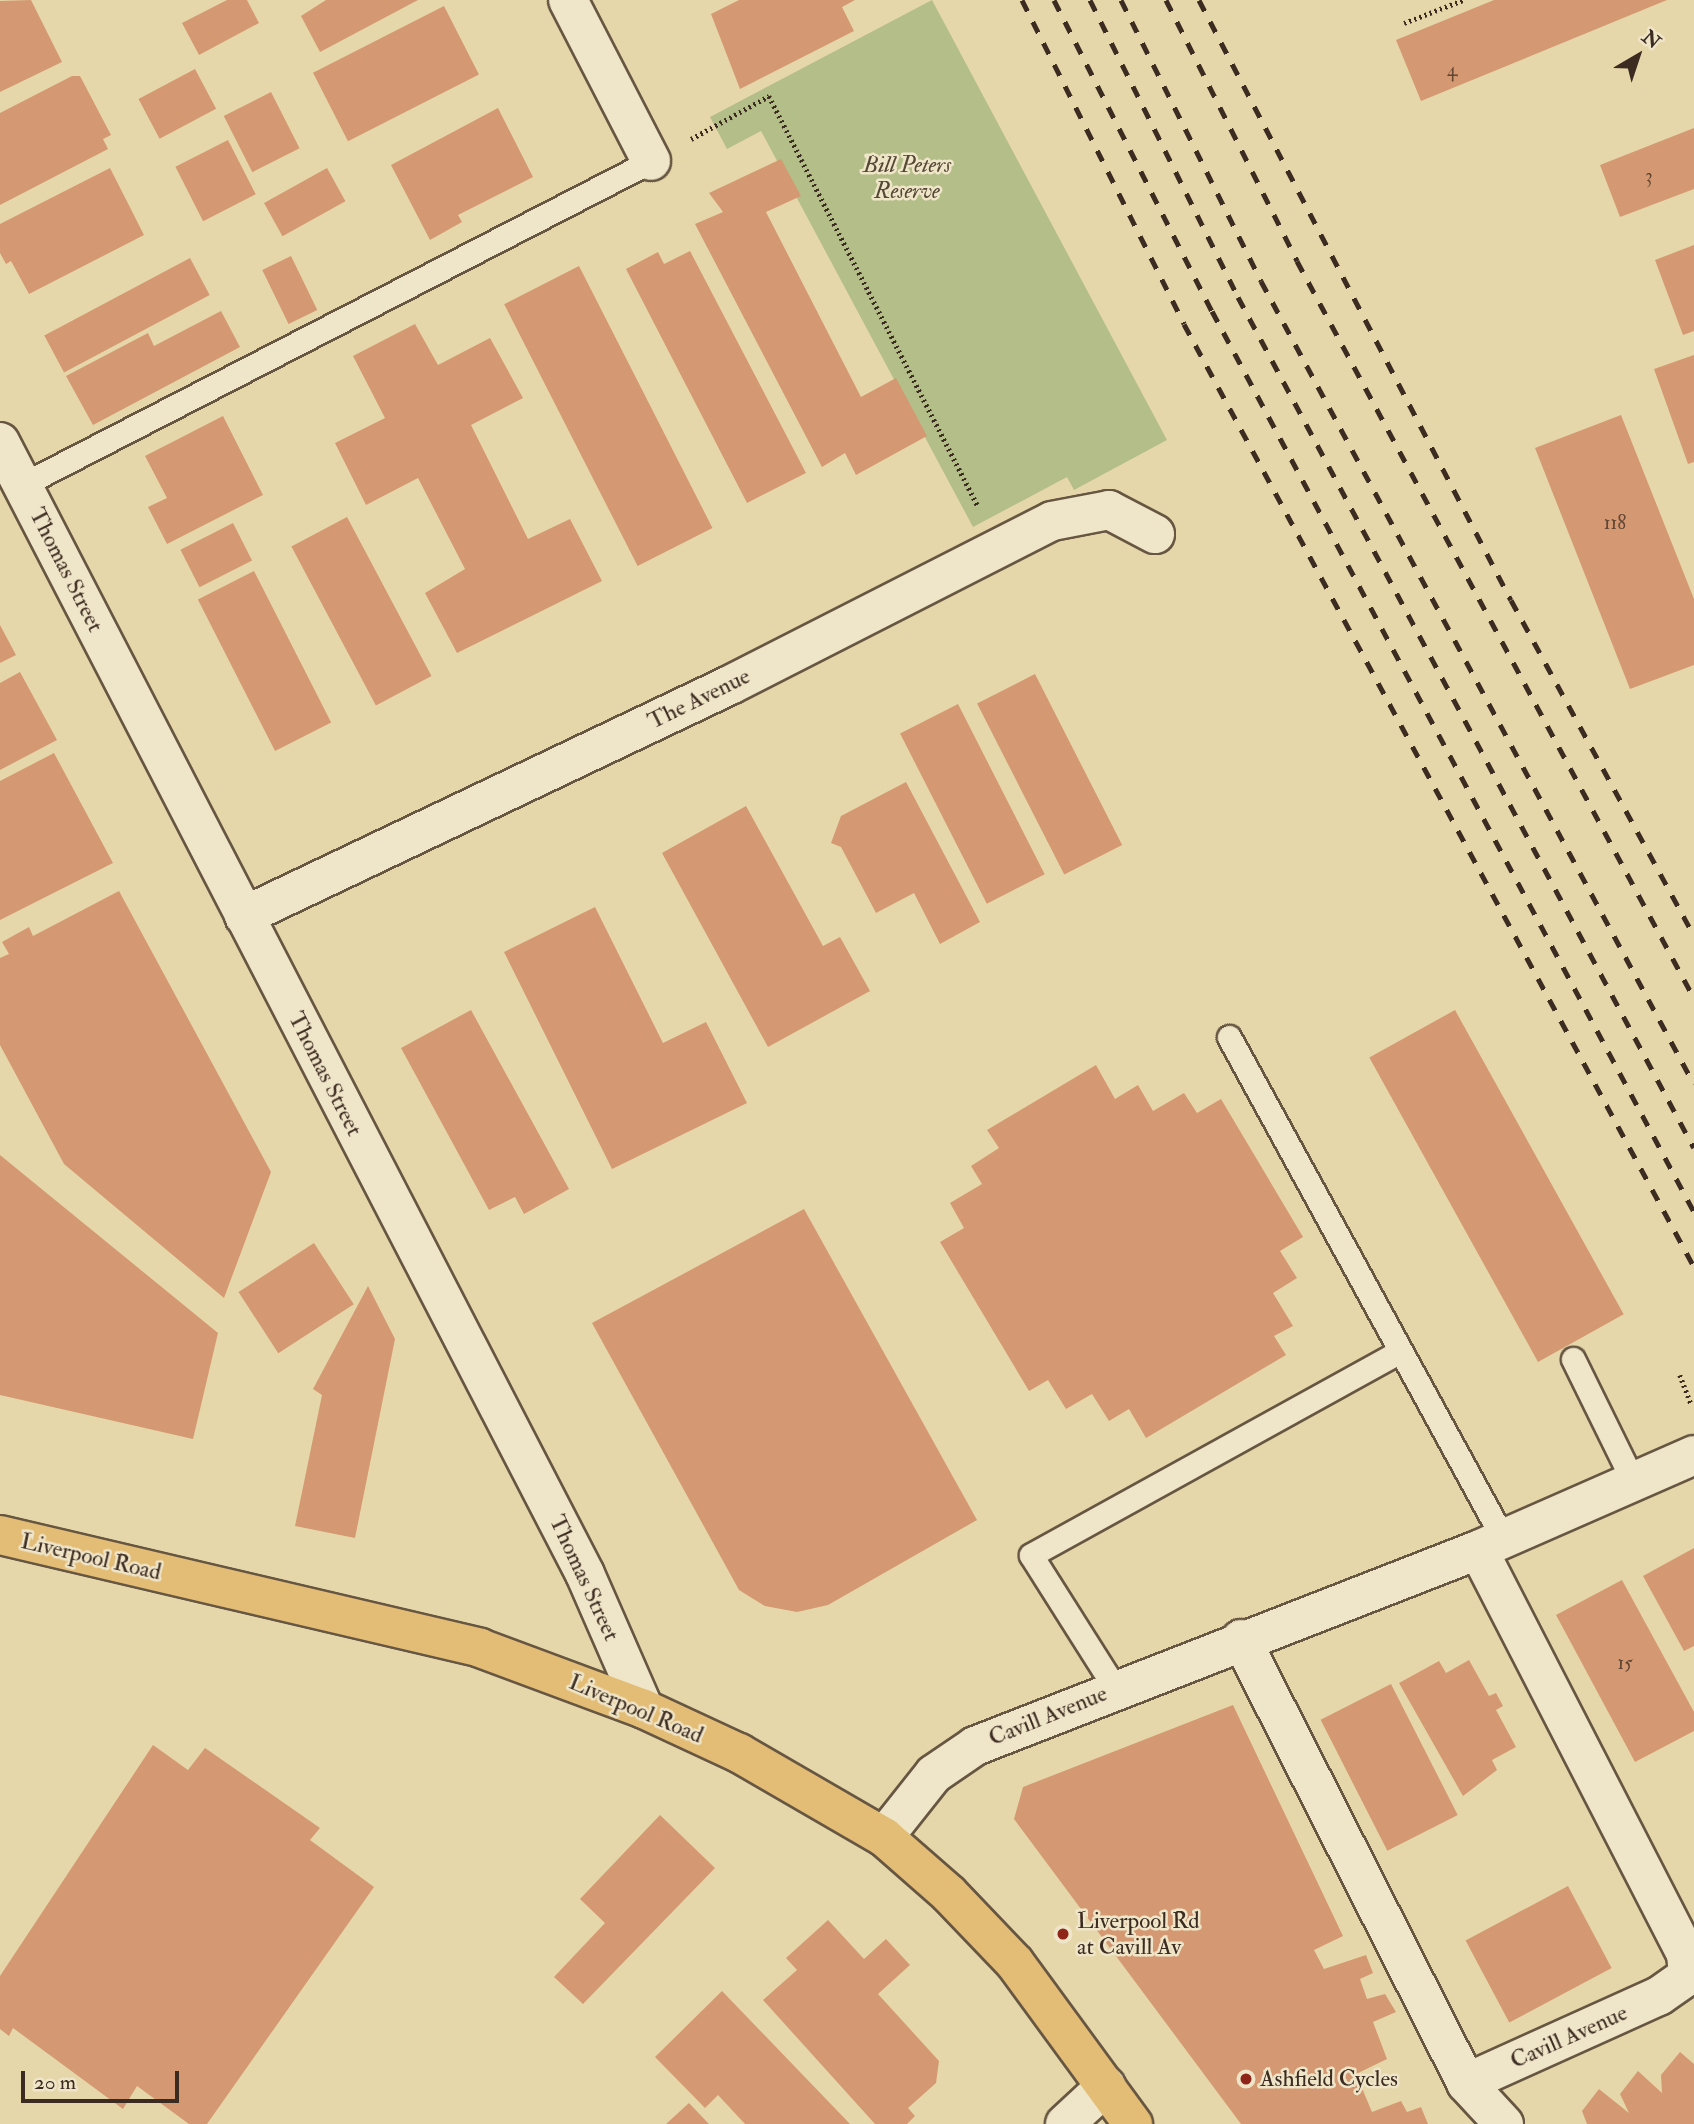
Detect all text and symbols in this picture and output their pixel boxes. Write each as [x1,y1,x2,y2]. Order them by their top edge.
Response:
north arrow [1603,21,1673,91]
text: N [1637,25,1665,54]
house number: 4 [1447,60,1457,82]
park label: Bill Peters Reserve [863,151,951,205]
house number: 3 [1645,166,1653,188]
street label: Thomas Street [23,503,109,637]
house number: 118 [1604,513,1626,535]
street label: The Avenue [643,662,755,736]
street label: Thomas Street [282,1007,368,1141]
street label: Thomas Street [543,1511,625,1645]
street label: Liverpool Road [18,1527,164,1587]
house number: 15 [1617,1653,1633,1675]
street label: Liverpool Road [565,1668,707,1750]
street label: Cavill Avenue [985,1680,1111,1752]
place label: Liverpool Rd at Cavill Av [1077,1907,1200,1961]
marker: Liverpool Rd at Cavill Av [1055,1926,1071,1942]
street label: Cavill Avenue [1506,1999,1632,2075]
scale bar [24,2058,182,2102]
place label: Ashfield Cycles [1260,2065,1398,2093]
text: 20 m [34,2069,76,2096]
marker: Ashfield Cycles [1238,2071,1254,2087]

